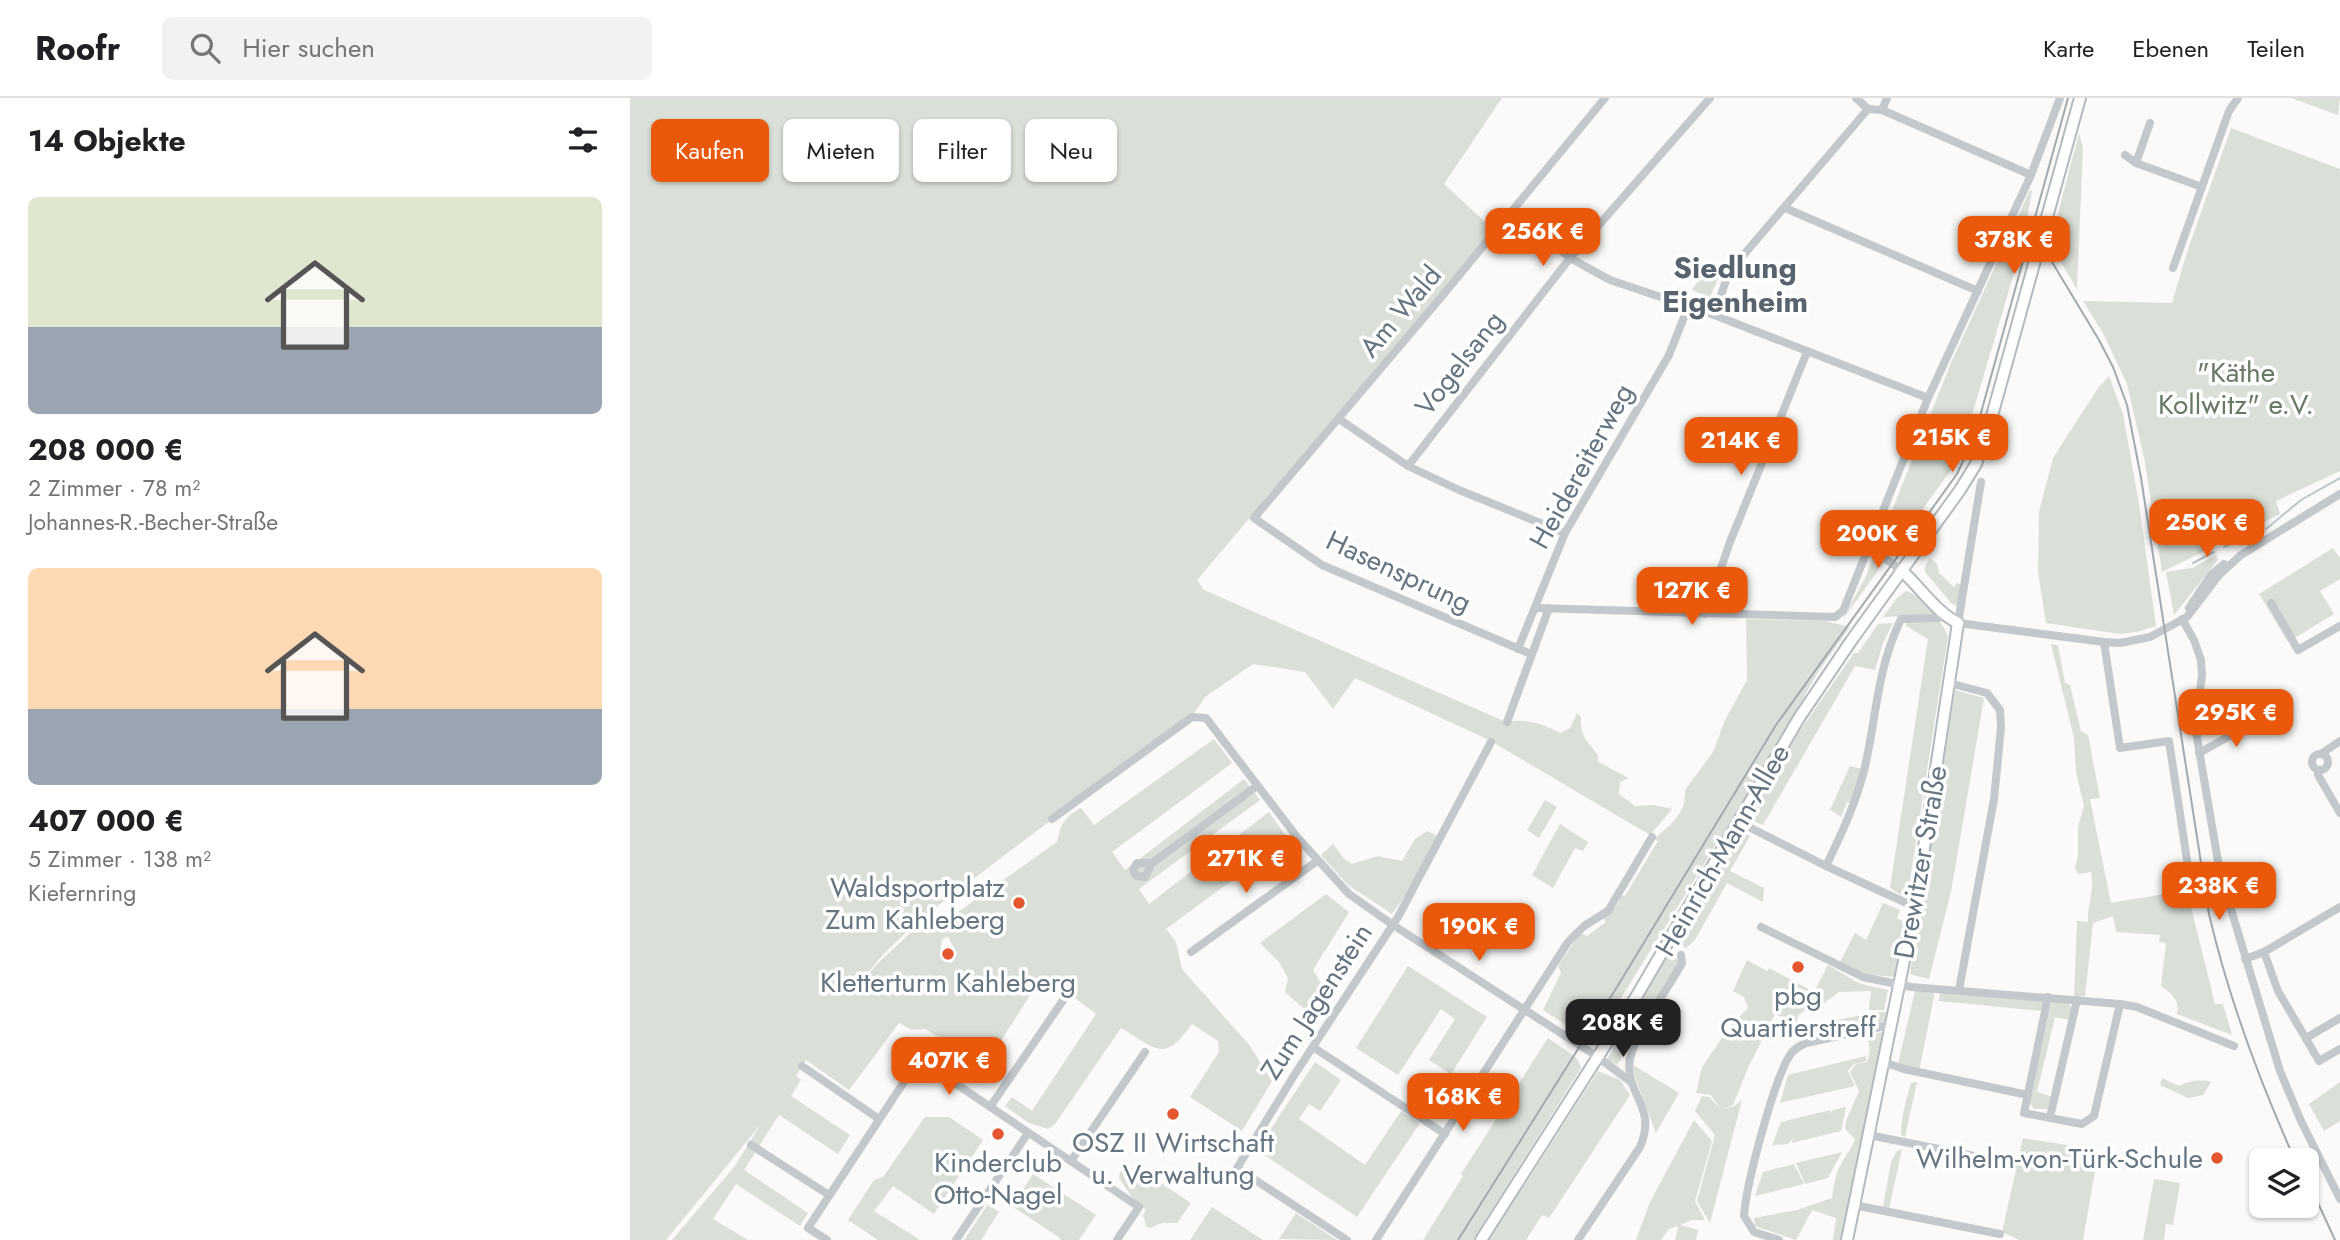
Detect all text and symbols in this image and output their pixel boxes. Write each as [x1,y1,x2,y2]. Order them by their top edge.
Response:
search box [162,17,652,80]
text: Roofr [35,25,120,72]
icon: search [186,29,224,67]
text: Hier suchen [242,29,375,67]
text: Karte [2043,31,2094,66]
text: Ebenen [2132,31,2209,66]
text: Teilen [2247,31,2305,66]
text: 14 Objekte [28,119,186,162]
chip: Kaufen [651,119,769,182]
chip: Mieten [783,119,899,182]
chip: Filter [913,119,1011,182]
chip: Neu [1025,119,1117,182]
icon: filters [564,121,602,159]
pin: 256K € [1486,208,1600,268]
text: 256K € [1501,214,1585,248]
pin: 378K € [1957,216,2071,276]
text: 378K € [1974,222,2054,256]
icon: home [252,242,378,368]
district label: Siedlung Eigenheim [1662,246,1808,323]
street label: Am Wald [1349,256,1451,366]
street label: Vogelsang [1405,302,1514,425]
park label: "Käthe Kollwitz" e.V. [2158,352,2314,425]
street label: Heidereiterweg [1519,376,1644,556]
pin: 215K € [1895,414,2009,474]
pin: 214K € [1684,418,1798,477]
text: 215K € [1912,420,1992,454]
text: 214K € [1701,423,1781,457]
text: 208 000 € [28,428,184,471]
text: 2 Zimmer · 78 m² [28,471,200,505]
pin: 250K € [2150,500,2264,559]
text: Johannes-R.-Becher-Straße [28,505,278,539]
text: 250K € [2165,505,2249,539]
pin: 200K € [1821,510,1935,570]
text: 200K € [1836,516,1920,550]
street label: Hasensprung [1319,520,1478,623]
pin: 127K € [1635,568,1749,627]
text: 127K € [1653,573,1731,607]
icon: home [252,613,378,739]
pin: 295K € [2179,690,2293,749]
text: 295K € [2194,695,2278,729]
street label: Heinrich-Mann-Allee [1645,737,1800,964]
street label: Drewitzer Straße [1883,762,1958,962]
text: 407 000 € [28,799,184,842]
pin: 271K € [1189,836,1303,895]
text: 271K € [1207,841,1285,875]
text: 5 Zimmer · 138 m² [28,842,211,876]
pin: 238K € [2162,862,2276,922]
place label: Waldsportplatz Zum Kahleberg [825,867,1005,940]
text: 238K € [2178,868,2260,902]
text: Kiefernring [28,876,136,910]
marker: Waldsportplatz Zum Kahleberg [1011,895,1027,911]
pin: 190K € [1422,904,1536,963]
text: 190K € [1439,909,1519,943]
street label: Zum Jagenstein [1250,915,1382,1088]
marker: Kletterturm Kahleberg [940,946,956,962]
marker: pbg Quartierstreff [1790,959,1806,975]
place label: Kletterturm Kahleberg [820,962,1076,1003]
place label: pbg Quartierstreff [1720,975,1877,1048]
pin: 208K € [1566,1000,1680,1059]
text: 208K € [1582,1005,1664,1039]
pin: 407K € [892,1038,1006,1097]
text: 407K € [907,1043,991,1077]
pin: 168K € [1406,1074,1520,1133]
text: 168K € [1423,1079,1503,1113]
marker: OSZ II Wirtschaft u. Verwaltung [1165,1106,1181,1122]
place label: OSZ II Wirtschaft u. Verwaltung [1072,1122,1274,1195]
marker: Kinderclub Otto-Nagel [990,1126,1006,1142]
place label: Wilhelm-von-Türk-Schule [1916,1138,2203,1179]
place label: Kinderclub Otto-Nagel [934,1142,1062,1215]
map controls [2249,1148,2319,1218]
button: layers [2249,1148,2319,1218]
marker: Wilhelm-von-Türk-Schule [2209,1150,2225,1166]

